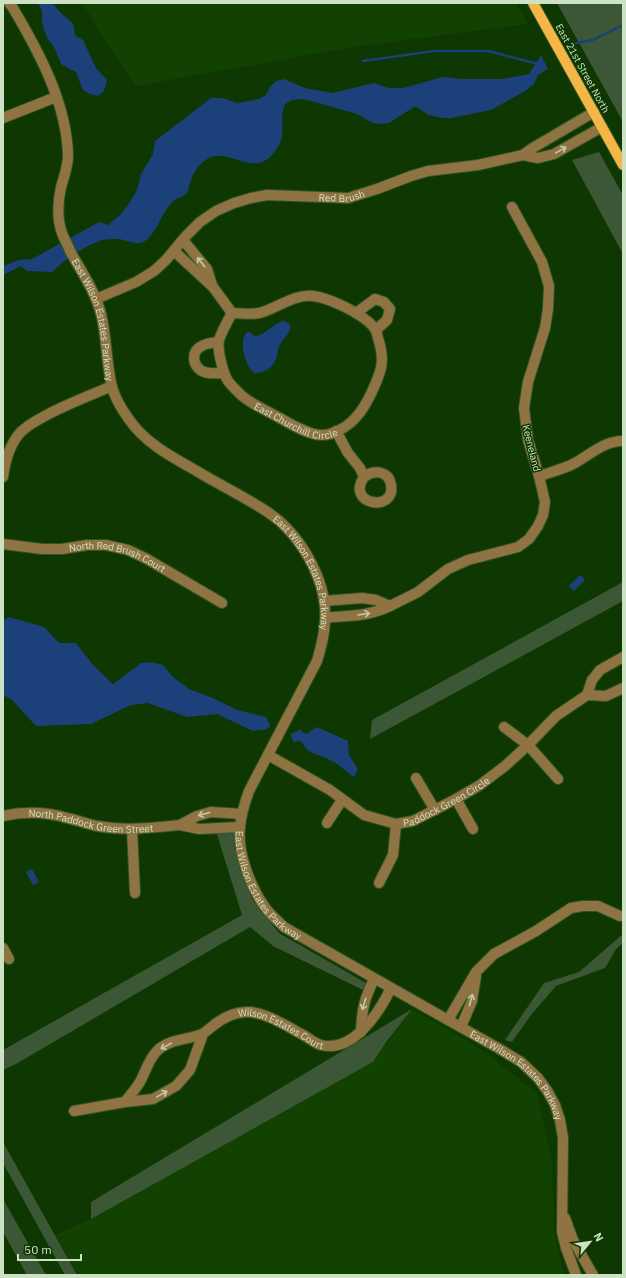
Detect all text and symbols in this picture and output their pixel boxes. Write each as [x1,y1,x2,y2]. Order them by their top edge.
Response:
street label: East 21st Street North [553,21,612,115]
one-way arrow [554,145,566,153]
street label: Red Brush [319,187,366,205]
street label: East Wilson Estates Parkway [69,256,117,382]
one-way arrow [196,256,205,267]
street label: East Churchill Circle [252,400,340,442]
street label: Keeneland [519,423,544,473]
street label: East Wilson Estates Parkway [270,513,331,631]
street label: North Red Brush Court [68,539,168,576]
one-way arrow [357,610,370,618]
street label: Paddock Green Circle [402,774,493,830]
street label: North Paddock Green Street [29,807,154,836]
one-way arrow [197,811,210,819]
street label: East Wilson Estates Parkway [233,831,304,943]
one-way arrow [468,994,475,1007]
one-way arrow [360,998,367,1011]
street label: Wilson Estates Court [237,1006,325,1052]
street label: East Wilson Estates Parkway [468,1028,566,1122]
one-way arrow [160,1042,172,1050]
one-way arrow [156,1089,168,1097]
north arrow [570,1222,610,1262]
text: N [591,1230,607,1244]
scale bar [18,1236,81,1262]
text: 50 m [24,1242,52,1257]

